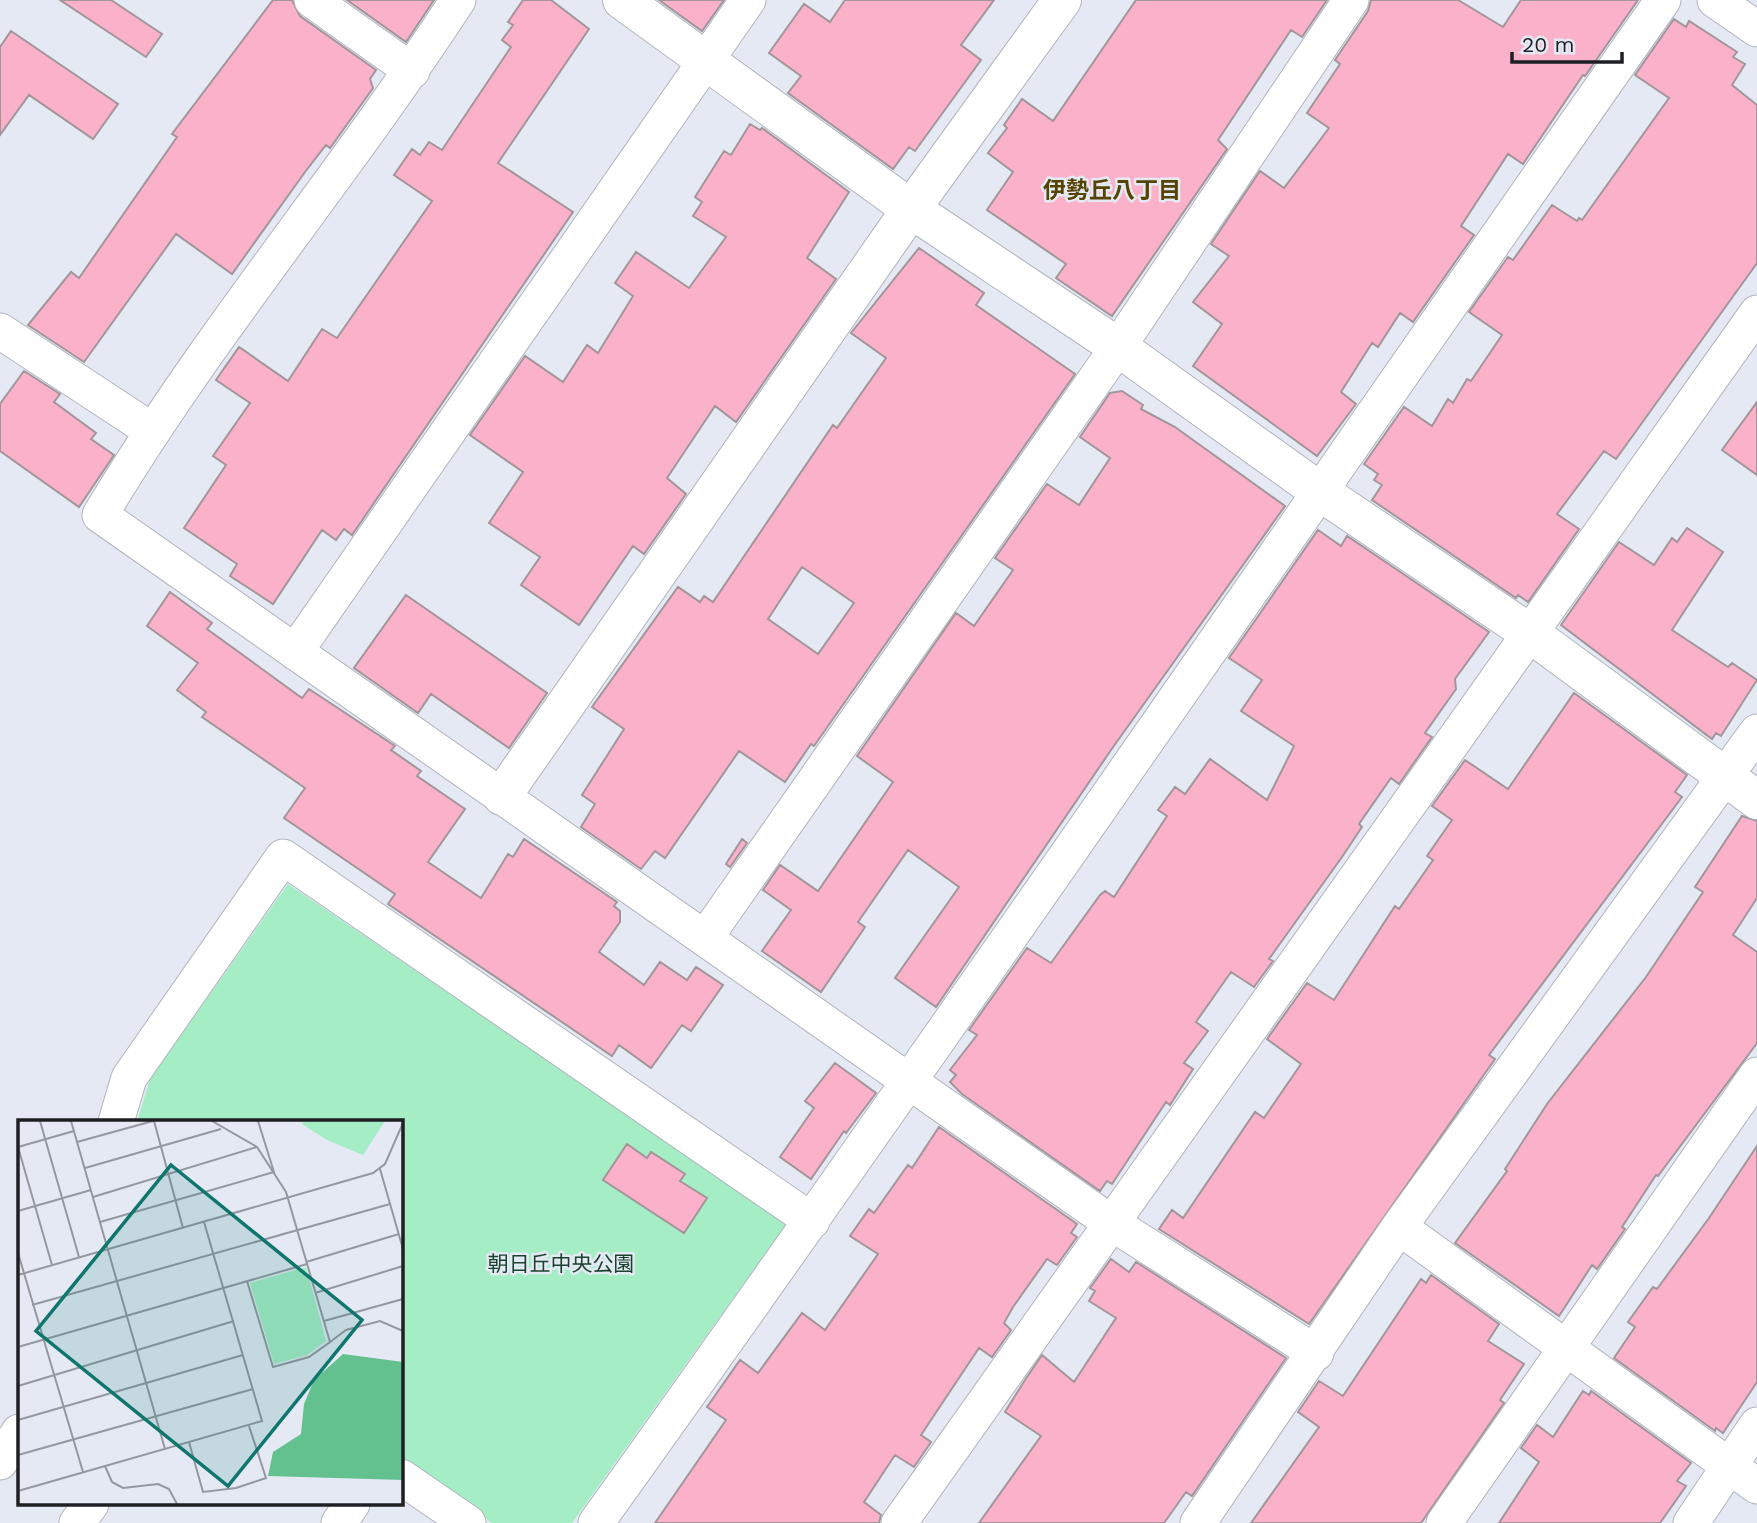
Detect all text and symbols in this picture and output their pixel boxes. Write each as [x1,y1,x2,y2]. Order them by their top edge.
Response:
scale bar [1512,21,1622,65]
text: 20 m [1522,32,1574,57]
district label: 伊勢丘八丁目 [1043,177,1181,204]
inset map [18,1120,402,1506]
park label: 朝日丘中央公園 [488,1251,635,1276]

